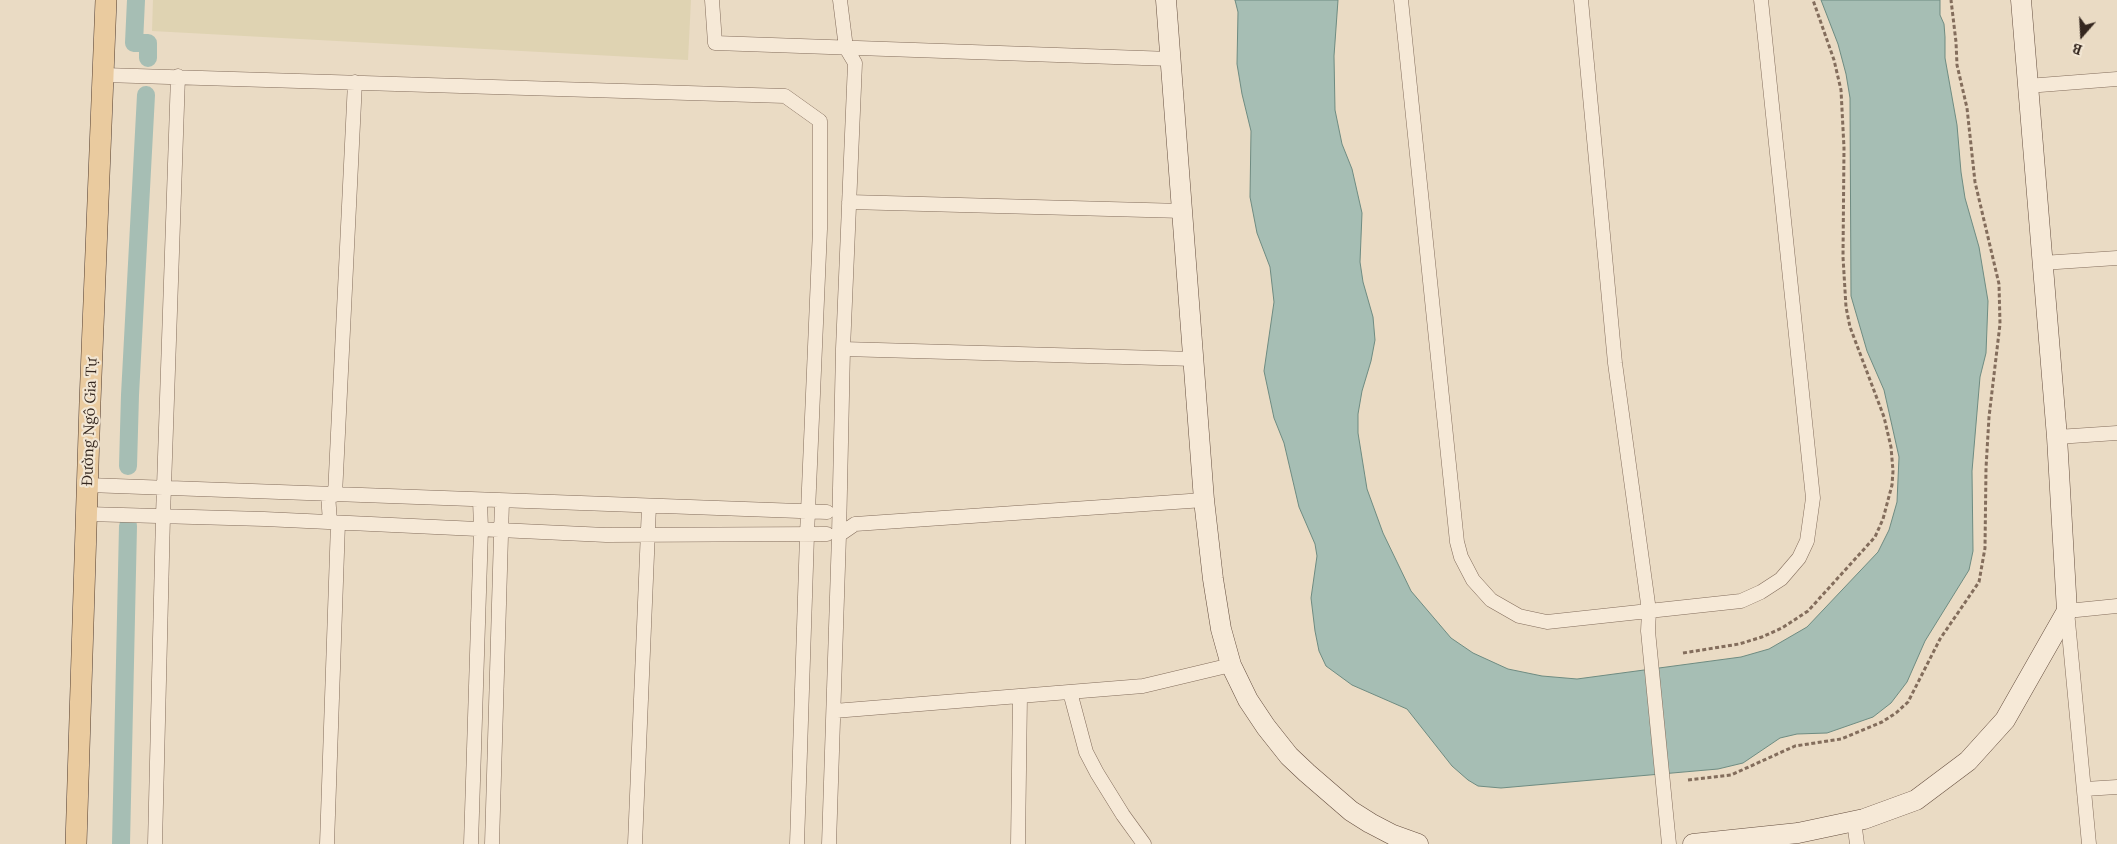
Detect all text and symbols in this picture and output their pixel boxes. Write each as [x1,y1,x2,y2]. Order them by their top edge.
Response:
north arrow [2057,10,2107,60]
text: B [2070,39,2084,59]
street label: Đường Ngô Gia Tự [79,358,101,486]

